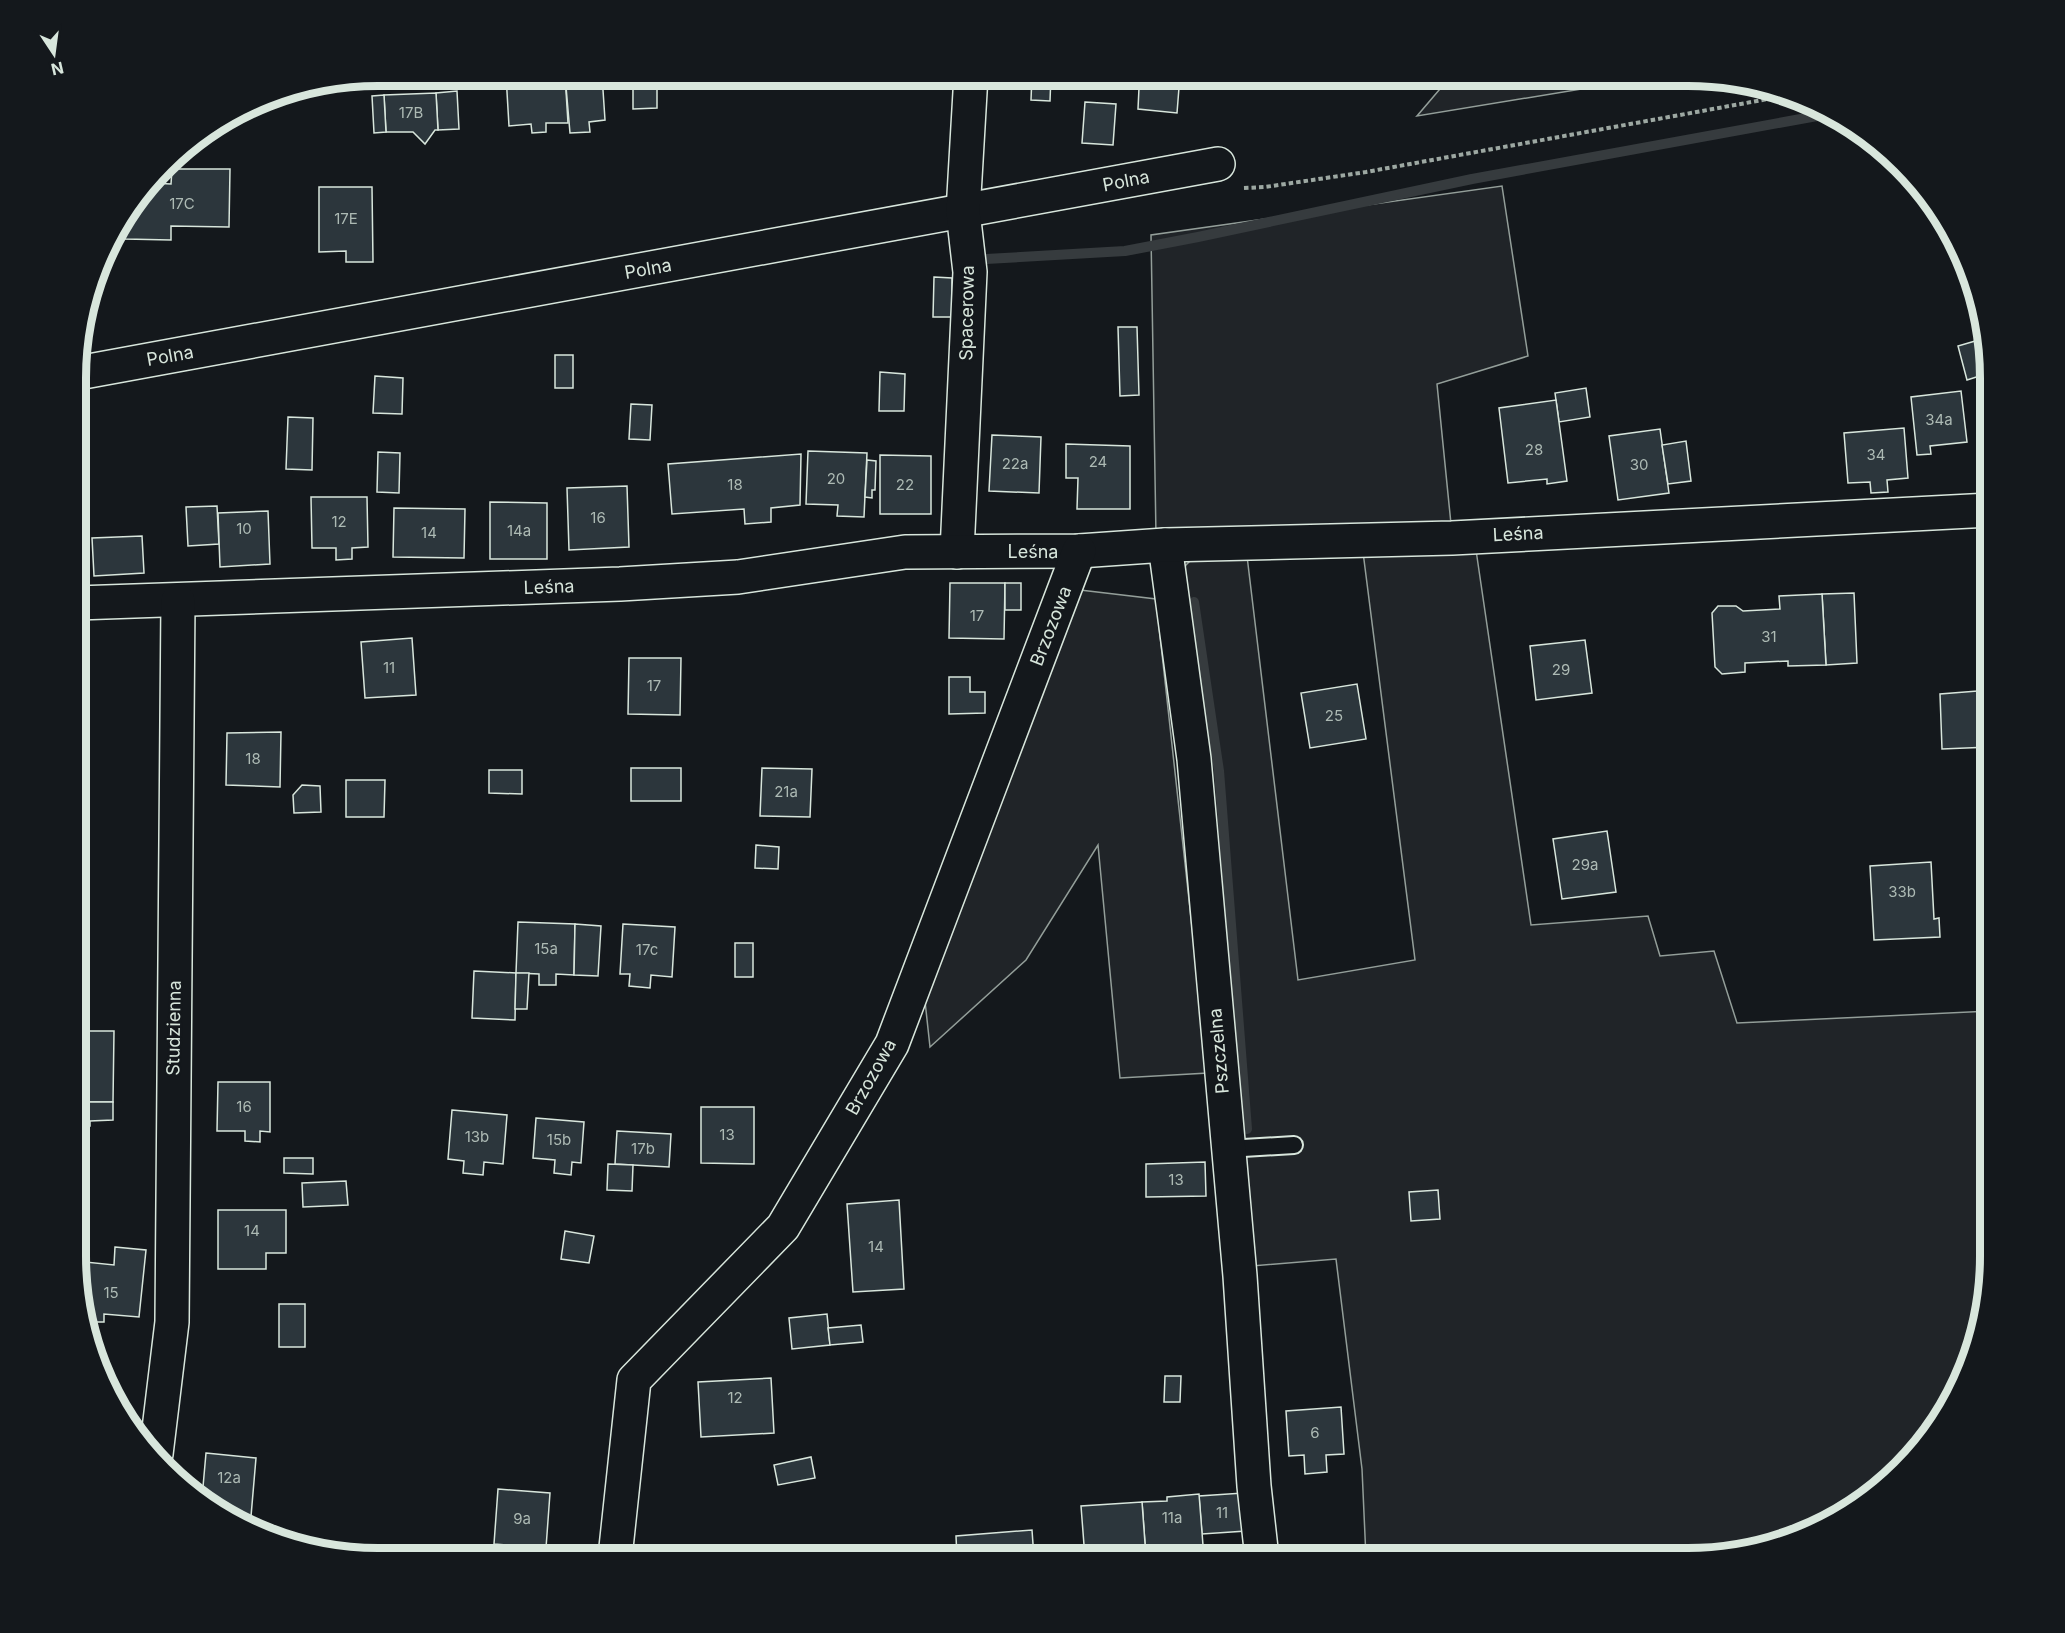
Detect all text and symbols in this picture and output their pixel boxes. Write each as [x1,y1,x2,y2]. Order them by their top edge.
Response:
north arrow [24,24,84,84]
text: N [49,57,66,80]
house number: 17B [399,103,423,122]
street label: Polna [1101,166,1151,195]
house number: 17C [169,194,195,213]
house number: 17E [334,209,358,228]
street label: Polna [623,254,673,283]
street label: Spacerowa [955,265,978,361]
street label: Polna [145,341,195,370]
house number: 34a [1925,410,1953,429]
house number: 28 [1525,440,1543,459]
house number: 34 [1867,445,1885,464]
house number: 24 [1089,452,1107,471]
house number: 22a [1002,454,1028,473]
house number: 30 [1630,455,1648,474]
house number: 20 [827,469,845,488]
house number: 18 [727,475,743,494]
house number: 22 [896,475,914,494]
house number: 16 [590,508,606,527]
house number: 12 [331,512,347,531]
house number: 10 [236,519,252,538]
house number: 14a [507,521,531,540]
street label: Leśna [1492,522,1544,545]
house number: 14 [421,523,437,542]
street label: Leśna [1008,541,1058,562]
street label: Leśna [523,575,575,598]
street label: Brzozowa [1026,583,1075,669]
house number: 17 [970,606,984,625]
house number: 31 [1761,627,1777,646]
house number: 11 [383,658,395,677]
house number: 29 [1552,660,1570,679]
house number: 17 [647,676,661,695]
house number: 25 [1325,706,1343,725]
house number: 18 [245,749,261,768]
house number: 21a [774,782,798,801]
house number: 29a [1572,855,1598,874]
house number: 33b [1888,882,1916,901]
house number: 15a [534,939,558,958]
house number: 17c [636,940,658,959]
street label: Studzienna [162,980,185,1076]
street label: Pszczelna [1204,1007,1233,1095]
street label: Brzozowa [841,1035,900,1118]
house number: 16 [236,1097,252,1116]
house number: 13 [719,1125,735,1144]
house number: 13b [465,1127,489,1146]
house number: 15b [547,1130,571,1149]
house number: 17b [631,1139,655,1158]
house number: 13 [1168,1170,1184,1189]
house number: 14 [244,1221,260,1240]
house number: 14 [868,1237,884,1256]
house number: 15 [103,1283,119,1302]
house number: 12 [727,1388,743,1407]
house number: 6 [1310,1423,1320,1442]
house number: 12a [217,1468,241,1487]
house number: 11 [1216,1503,1228,1522]
house number: 11a [1162,1508,1182,1527]
house number: 9a [513,1509,531,1528]

